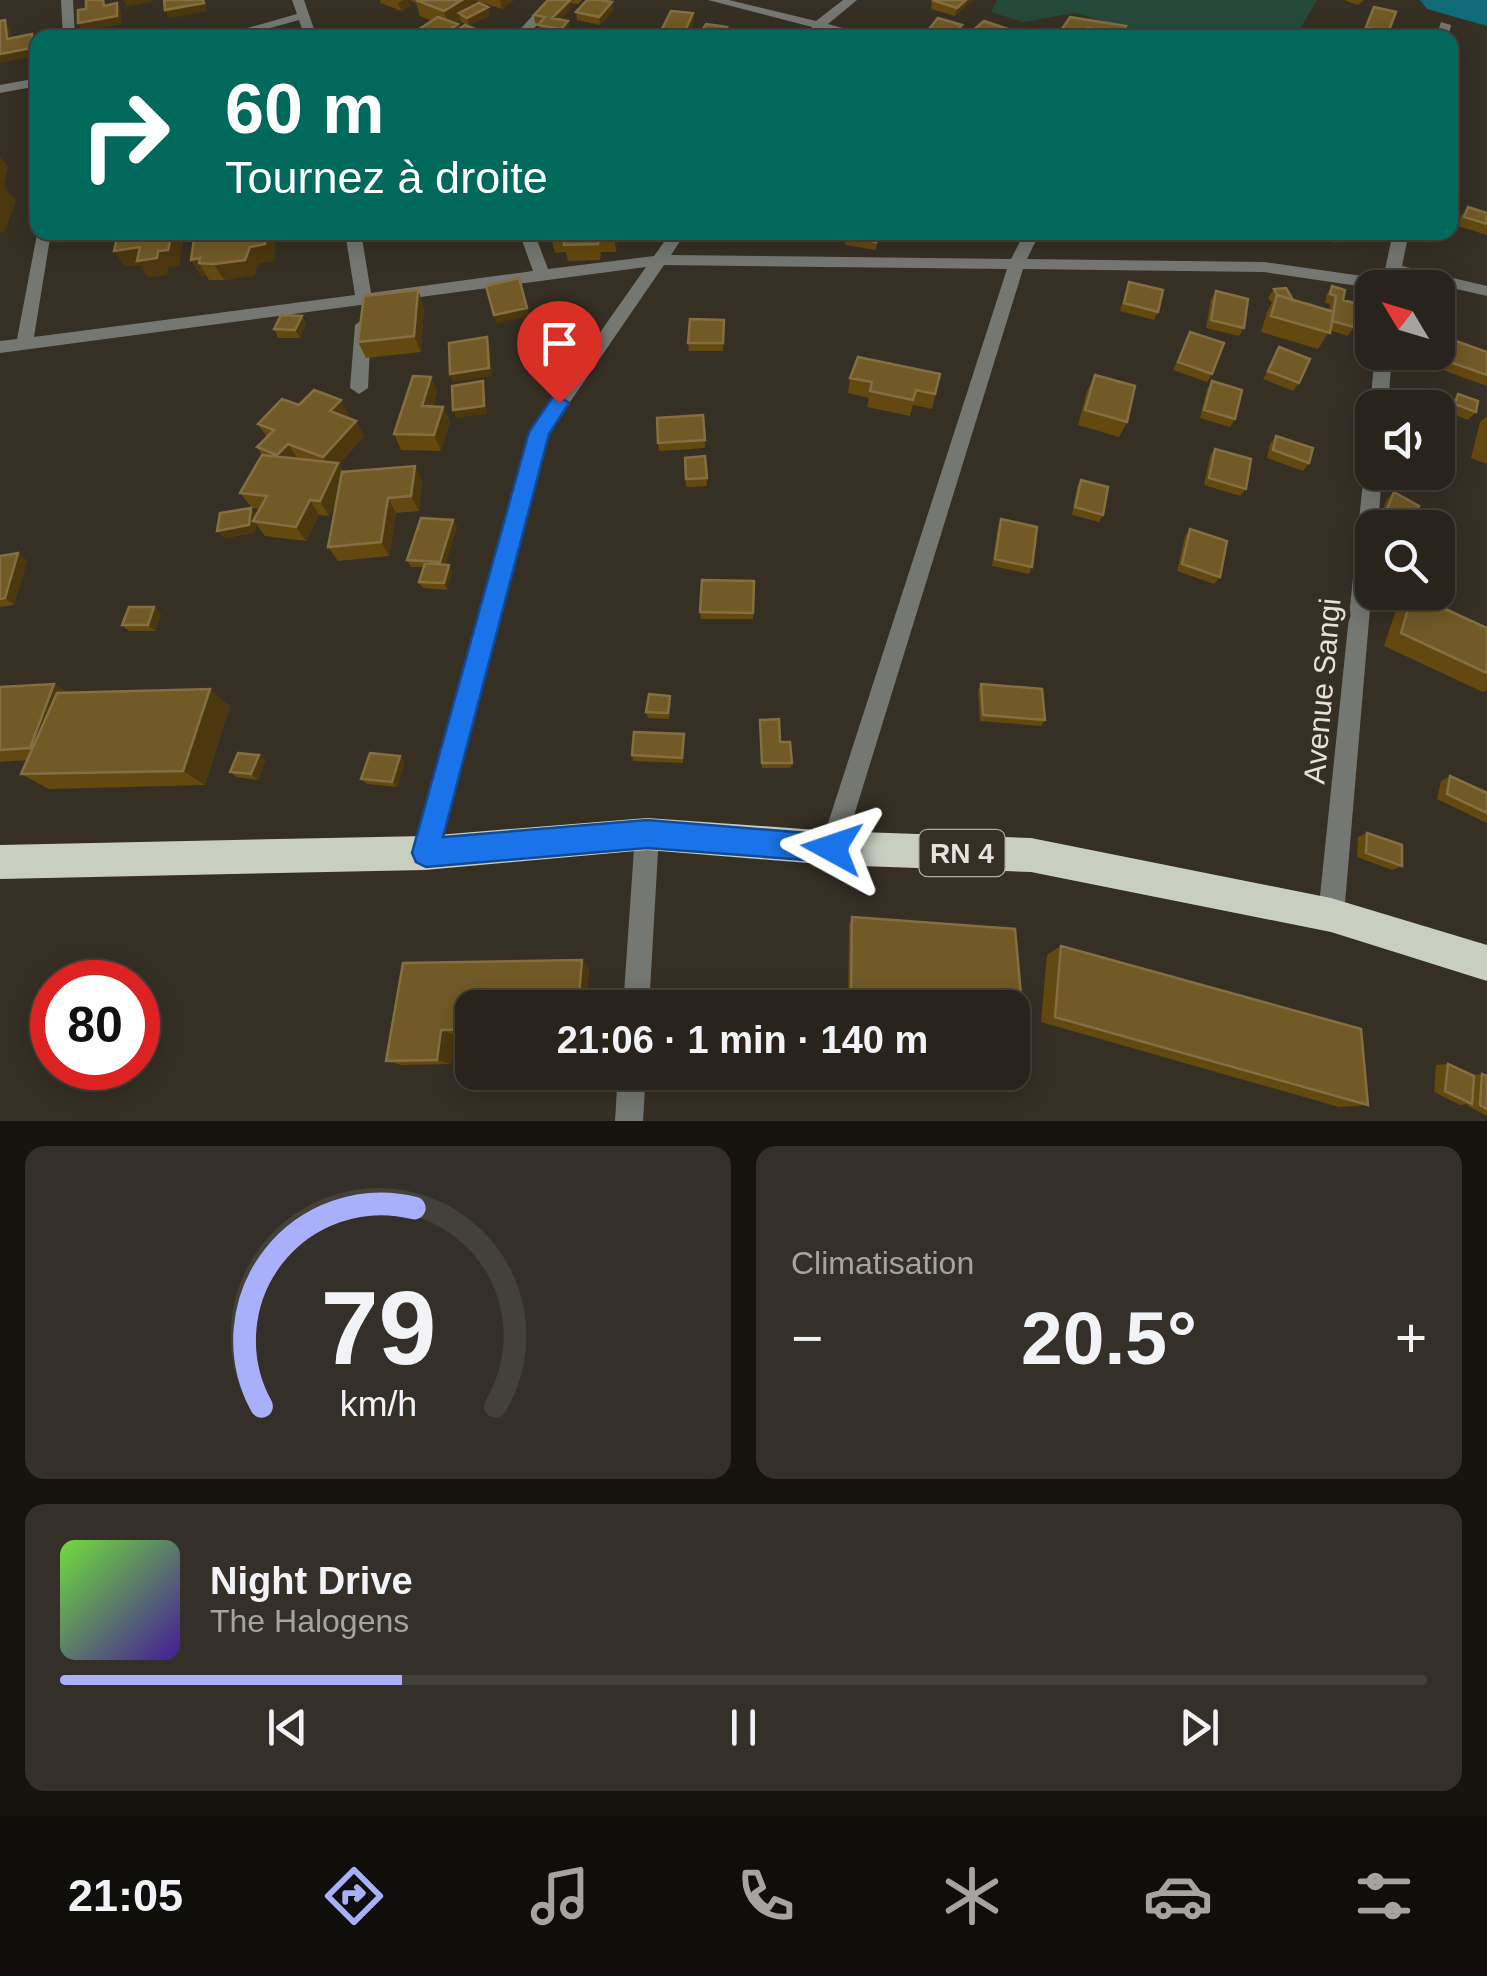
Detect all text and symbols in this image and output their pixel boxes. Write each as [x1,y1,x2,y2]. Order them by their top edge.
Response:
icon: right [60,70,190,200]
text: 60 m [225,70,385,148]
text: Tournez à droite [225,152,548,203]
north arrow [1355,270,1455,370]
map controls [1355,270,1455,610]
pin [517,301,602,404]
icon: arrive [532,316,587,371]
button: sound [1355,390,1455,490]
button: search [1355,510,1455,610]
street label: Avenue Sangi [1297,597,1347,785]
position arrow [780,796,884,900]
road number: RN 4 [920,830,1004,876]
speed limit sign: 80 [30,960,160,1090]
text: 21:06 · 1 min · 140 m [557,1019,928,1061]
text: Climatisation [791,1245,974,1281]
text: 79 [320,1270,436,1386]
text: 20.5° [1021,1296,1197,1380]
text: − [791,1307,823,1369]
text: + [1395,1307,1427,1369]
text: km/h [339,1384,417,1424]
text: Night Drive [210,1560,413,1602]
text: The Halogens [210,1603,409,1639]
icon: previous [260,1700,315,1755]
icon: pause [716,1700,771,1755]
icon: next [1172,1700,1227,1755]
icon: directions [319,1861,389,1931]
icon: music [525,1861,595,1931]
icon: phone [731,1861,801,1931]
icon: climate [937,1861,1007,1931]
icon: car [1143,1861,1213,1931]
icon: filters [1349,1861,1419,1931]
text: 21:05 [68,1870,183,1921]

